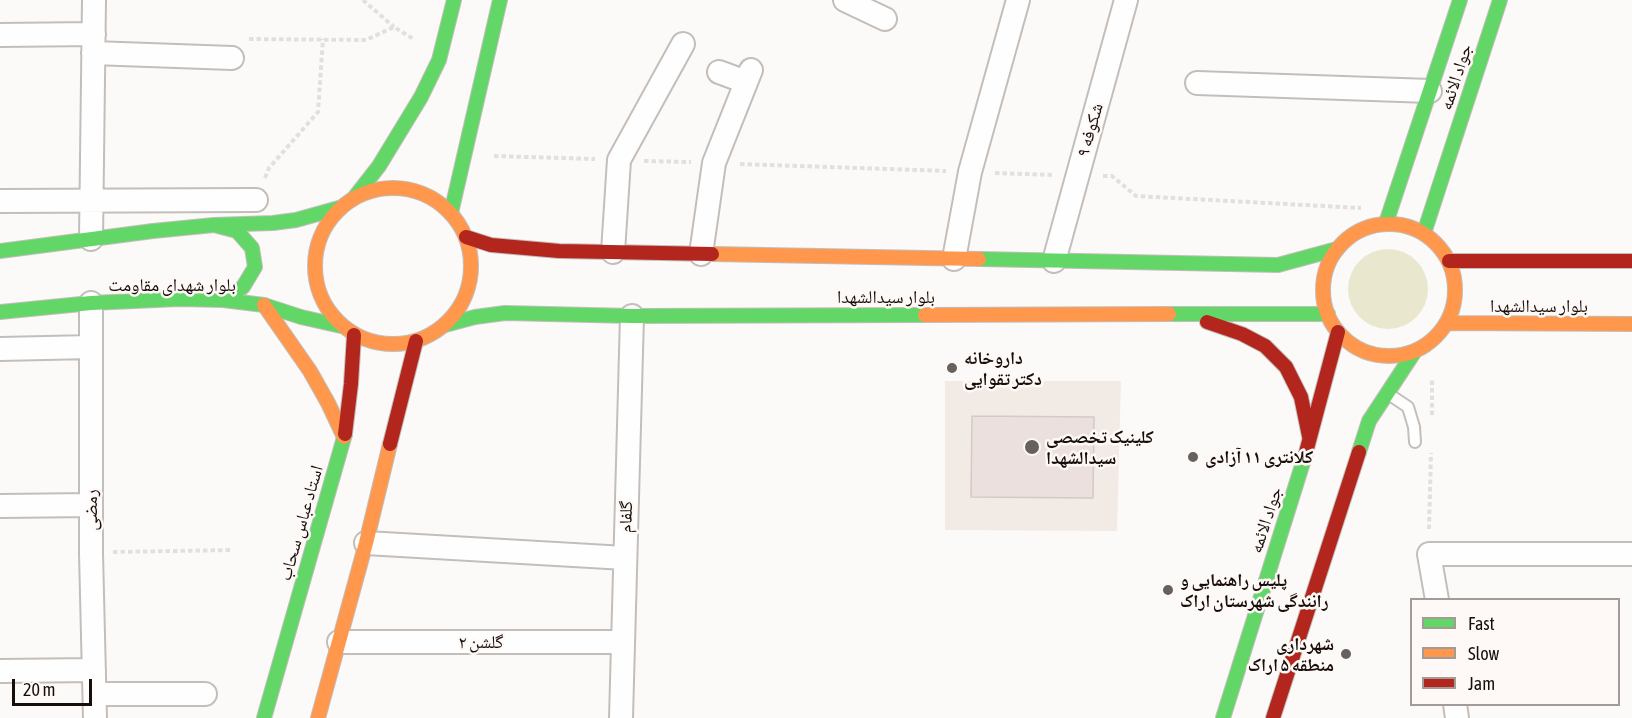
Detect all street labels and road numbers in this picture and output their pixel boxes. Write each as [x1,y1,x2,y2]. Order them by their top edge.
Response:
street label: جواد الائمه [1435,41,1477,113]
street label: شکوفه ۹ [1072,101,1108,159]
street label: بلوار شهدای مقاومت [108,274,236,296]
street label: بلوار سیدالشهدا [837,286,935,308]
street label: بلوار سیدالشهدا [1490,295,1588,317]
street label: استاد عباس سحاب [274,463,328,583]
street label: جواد الائمه [1245,484,1287,556]
street label: رمضی [80,489,102,531]
street label: گلفام [615,501,637,533]
street label: گلشن ۲ [459,631,503,653]

